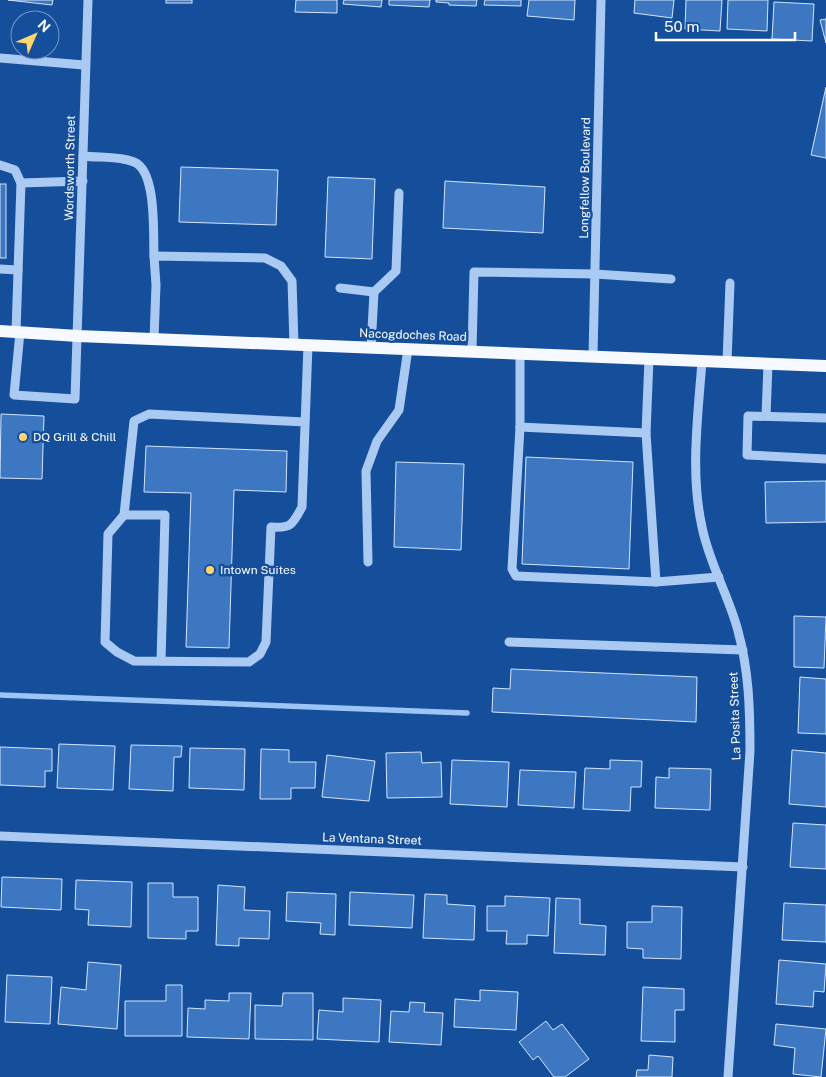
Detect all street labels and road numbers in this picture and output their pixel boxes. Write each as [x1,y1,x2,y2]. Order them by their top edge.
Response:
street label: Wordsworth Street [62,115,78,221]
street label: Longfellow Boulevard [577,117,593,239]
street label: Nacogdoches Road [359,326,467,344]
street label: La Posita Street [726,671,744,761]
street label: La Ventana Street [322,830,422,848]

